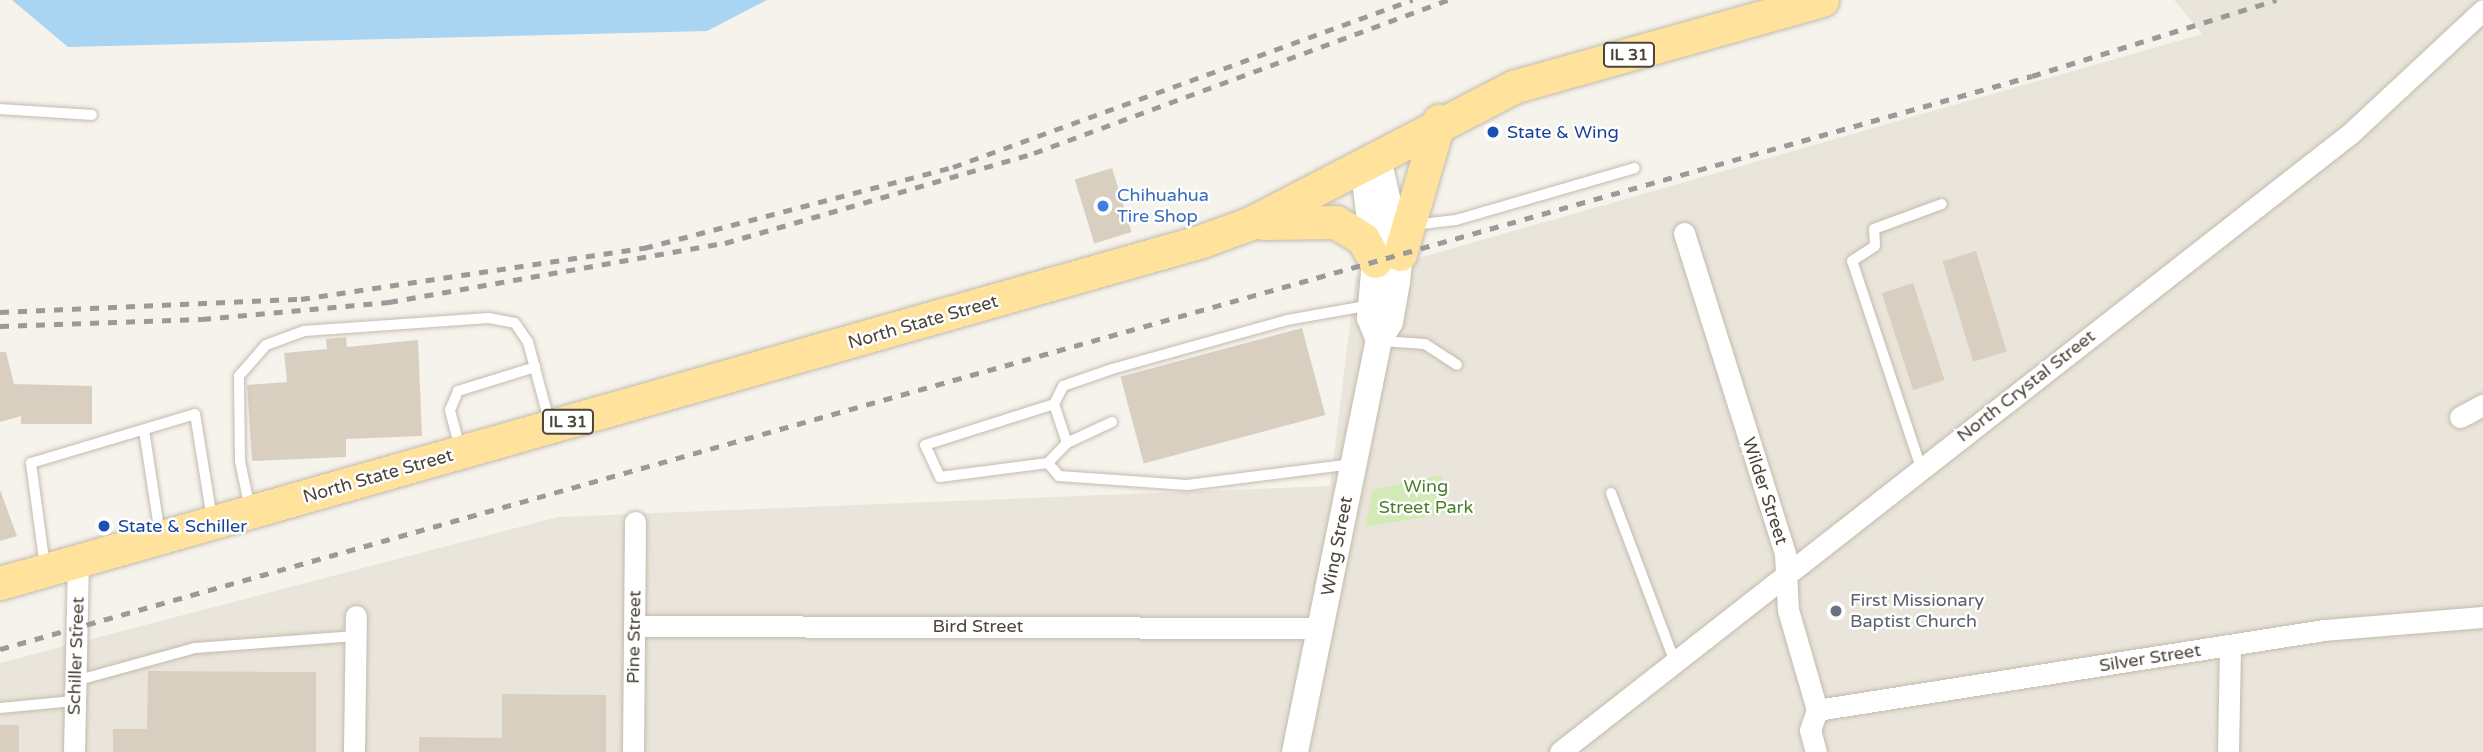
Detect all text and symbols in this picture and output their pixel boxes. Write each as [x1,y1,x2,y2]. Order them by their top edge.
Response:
road number: IL 31 [1603,42,1655,68]
place label: State & Wing [1507,121,1619,143]
marker: State & Wing [1485,124,1501,140]
place label: Chihuahua Tire Shop [1117,185,1209,228]
marker: Chihuahua Tire Shop [1095,198,1111,214]
street label: North State Street [845,290,1001,354]
street label: North Crystal Street [1953,325,2099,447]
road number: IL 31 [542,410,594,434]
street label: Wilder Street [1737,435,1793,547]
street label: North State Street [300,444,456,508]
park label: Wing Street Park [1379,476,1473,518]
street label: Wing Street [1317,494,1357,598]
place label: State & Schiller [118,515,247,537]
marker: State & Schiller [96,518,112,534]
street label: Pine Street [622,590,646,684]
place label: First Missionary Baptist Church [1850,590,1984,632]
street label: Schiller Street [63,597,89,715]
marker: First Missionary Baptist Church [1828,603,1844,619]
street label: Bird Street [933,615,1023,637]
street label: Silver Street [2098,639,2202,677]

